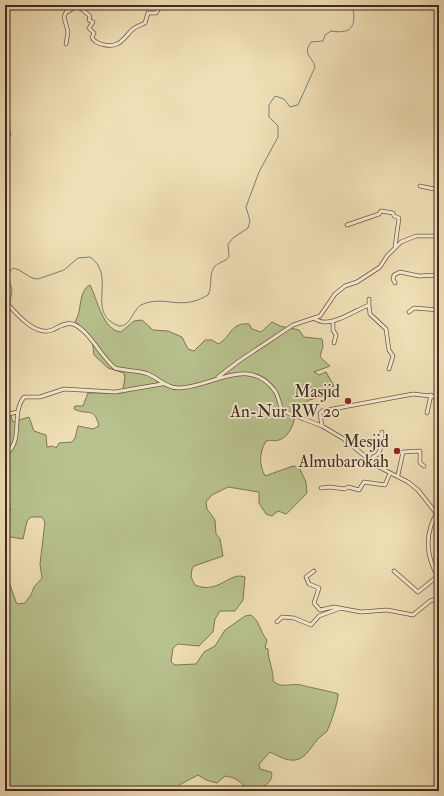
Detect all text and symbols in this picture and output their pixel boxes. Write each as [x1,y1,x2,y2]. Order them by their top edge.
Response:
place label: Masjid An-Nur RW 20 [229,381,341,422]
marker: Masjid An-Nur RW 20 [343,396,353,406]
place label: Mesjid Almubarokah [297,431,390,472]
marker: Mesjid Almubarokah [392,446,402,456]

